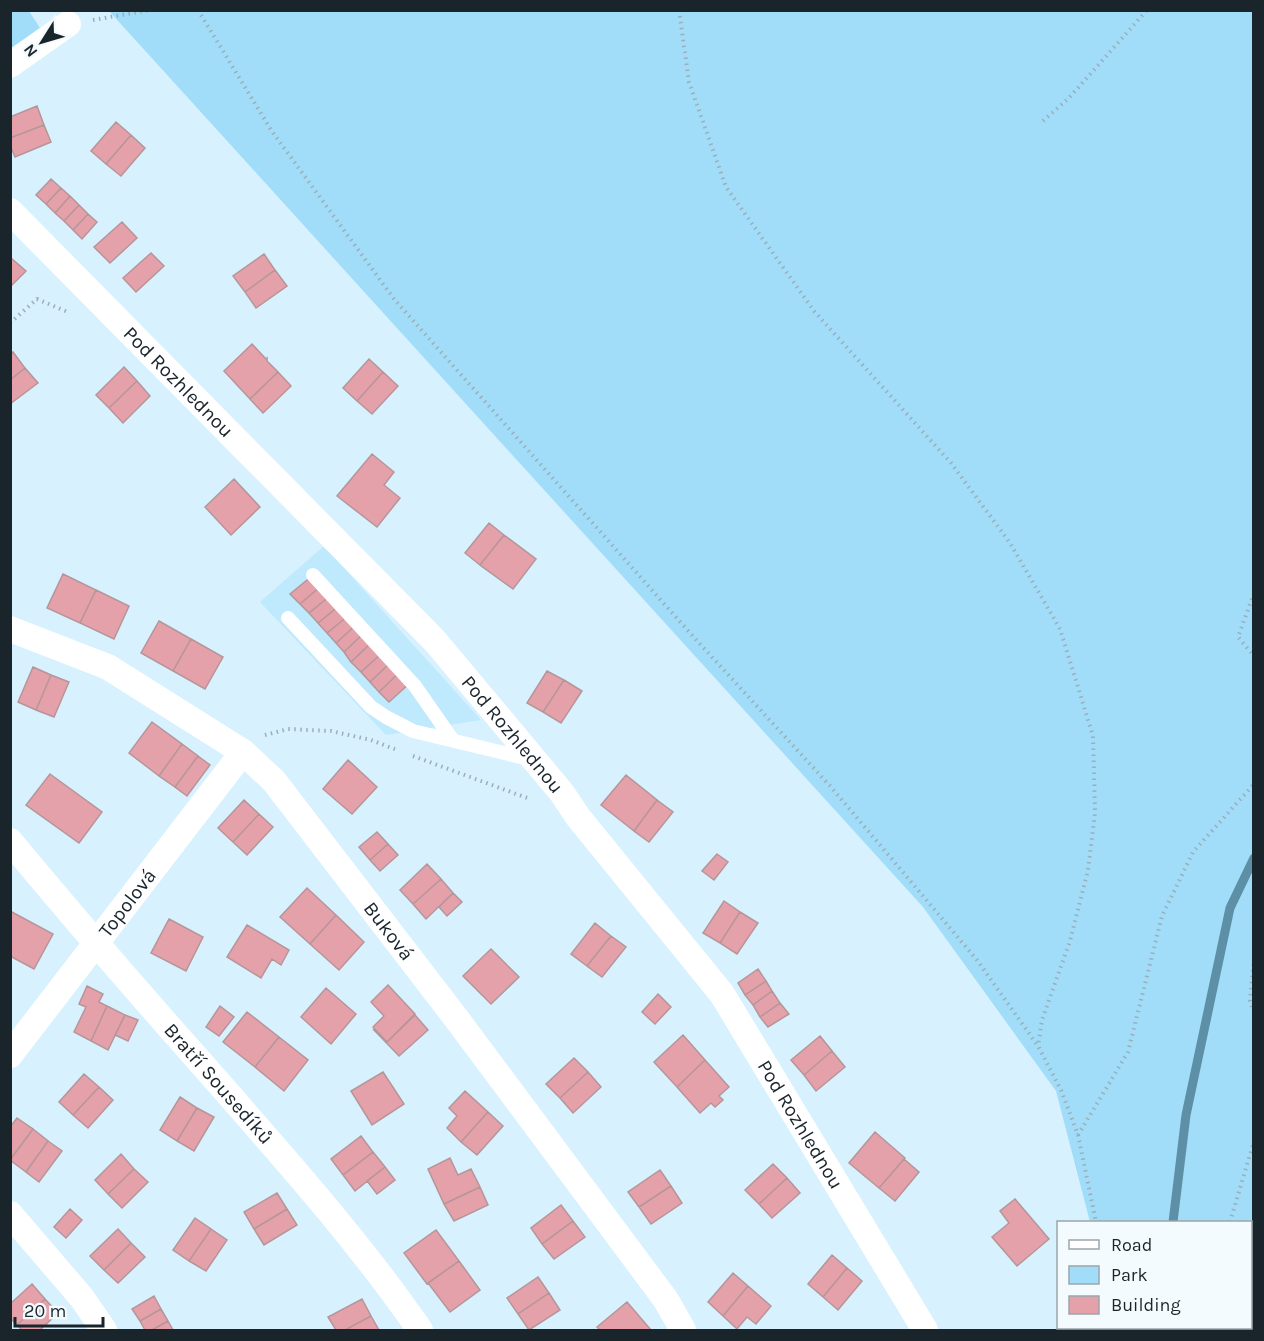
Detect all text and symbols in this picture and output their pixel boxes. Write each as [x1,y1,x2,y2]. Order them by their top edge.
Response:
north arrow [12,12,72,72]
text: N [19,40,41,61]
street label: Pod Rozhlednou [119,322,238,442]
street label: Pod Rozhlednou [457,671,568,798]
street label: Topolová [94,865,161,942]
street label: Buková [359,897,418,965]
street label: Bratří Sousedíků [159,1019,278,1149]
street label: Pod Rozhlednou [753,1056,848,1193]
legend [1057,1221,1252,1329]
text: Road [1111,1234,1152,1256]
text: Park [1111,1264,1148,1286]
scale bar [15,1290,104,1328]
text: Building [1111,1294,1181,1316]
text: 20 m [24,1300,66,1322]

